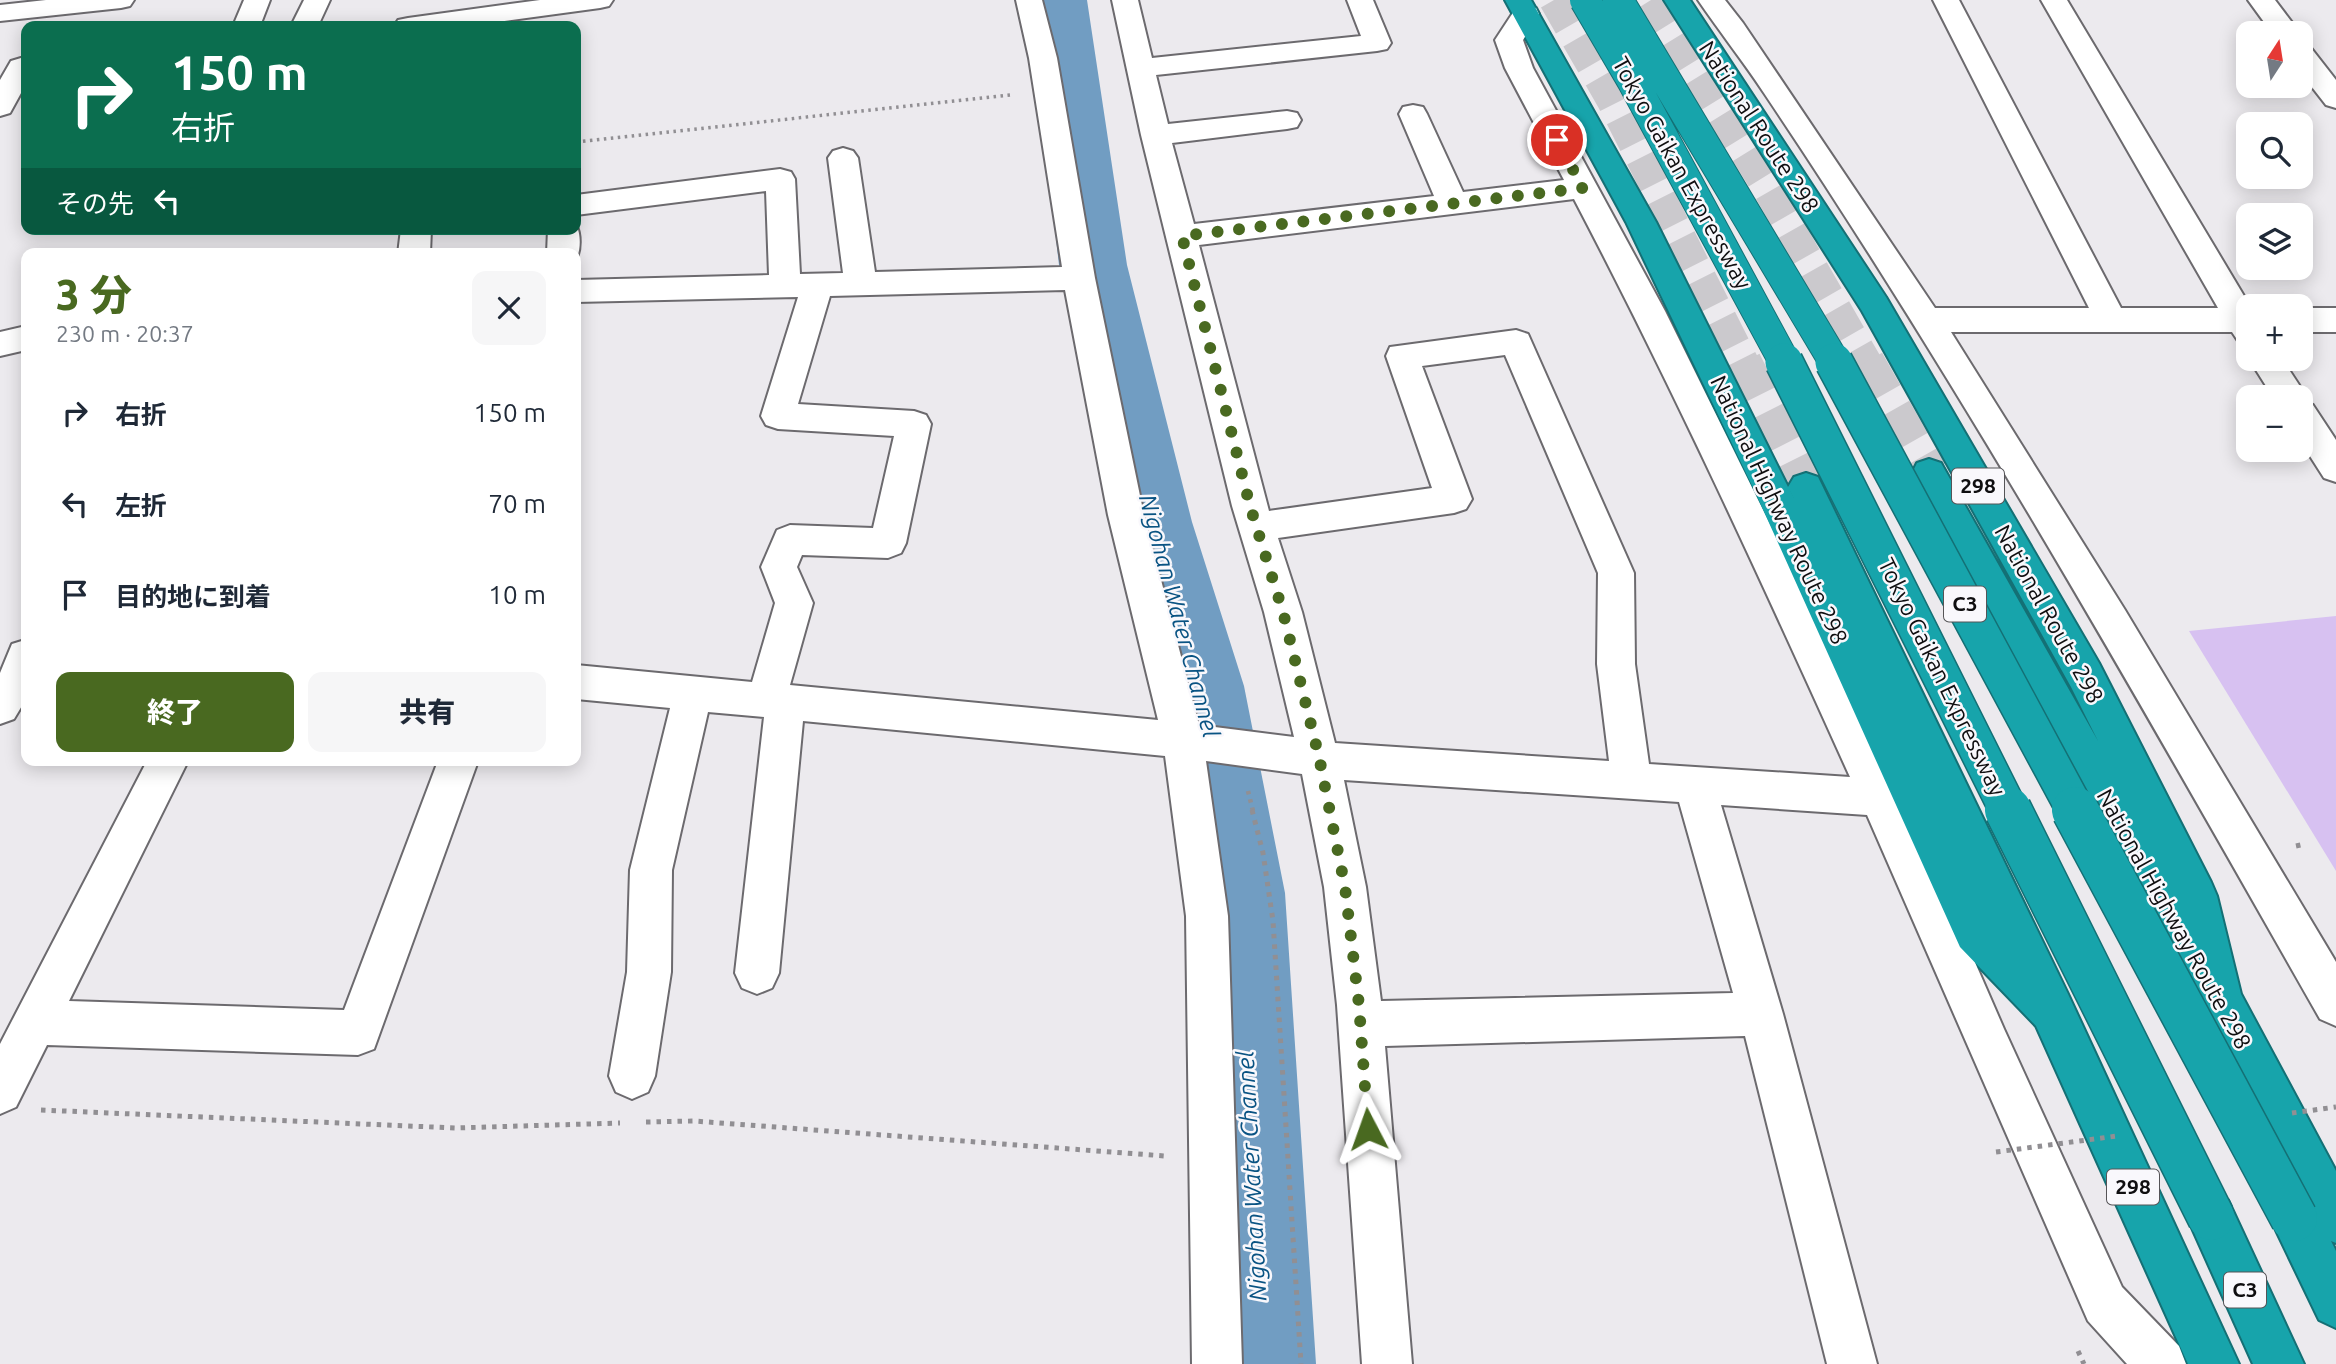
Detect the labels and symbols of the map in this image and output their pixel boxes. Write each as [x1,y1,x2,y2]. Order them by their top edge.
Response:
north arrow [2236,21,2314,98]
street label: National Route 298 [1695,36,1824,217]
street label: Tokyo Gaikan Expressway [1608,52,1757,293]
pin [1527,110,1587,170]
street label: National Highway Route 298 [1706,372,1853,648]
road number: 298 [1952,468,2004,504]
water label: Nigohan Water Channel [1134,491,1225,741]
street label: National Route 298 [1990,521,2109,707]
street label: Tokyo Gaikan Expressway [1874,554,2011,800]
road number: C3 [1944,586,1986,622]
street label: National Highway Route 298 [2092,784,2256,1053]
water label: Nigohan Water Channel [1231,1050,1272,1302]
position arrow [1331,1092,1405,1166]
road number: 298 [2107,1170,2159,1204]
road number: C3 [2224,1272,2266,1308]

